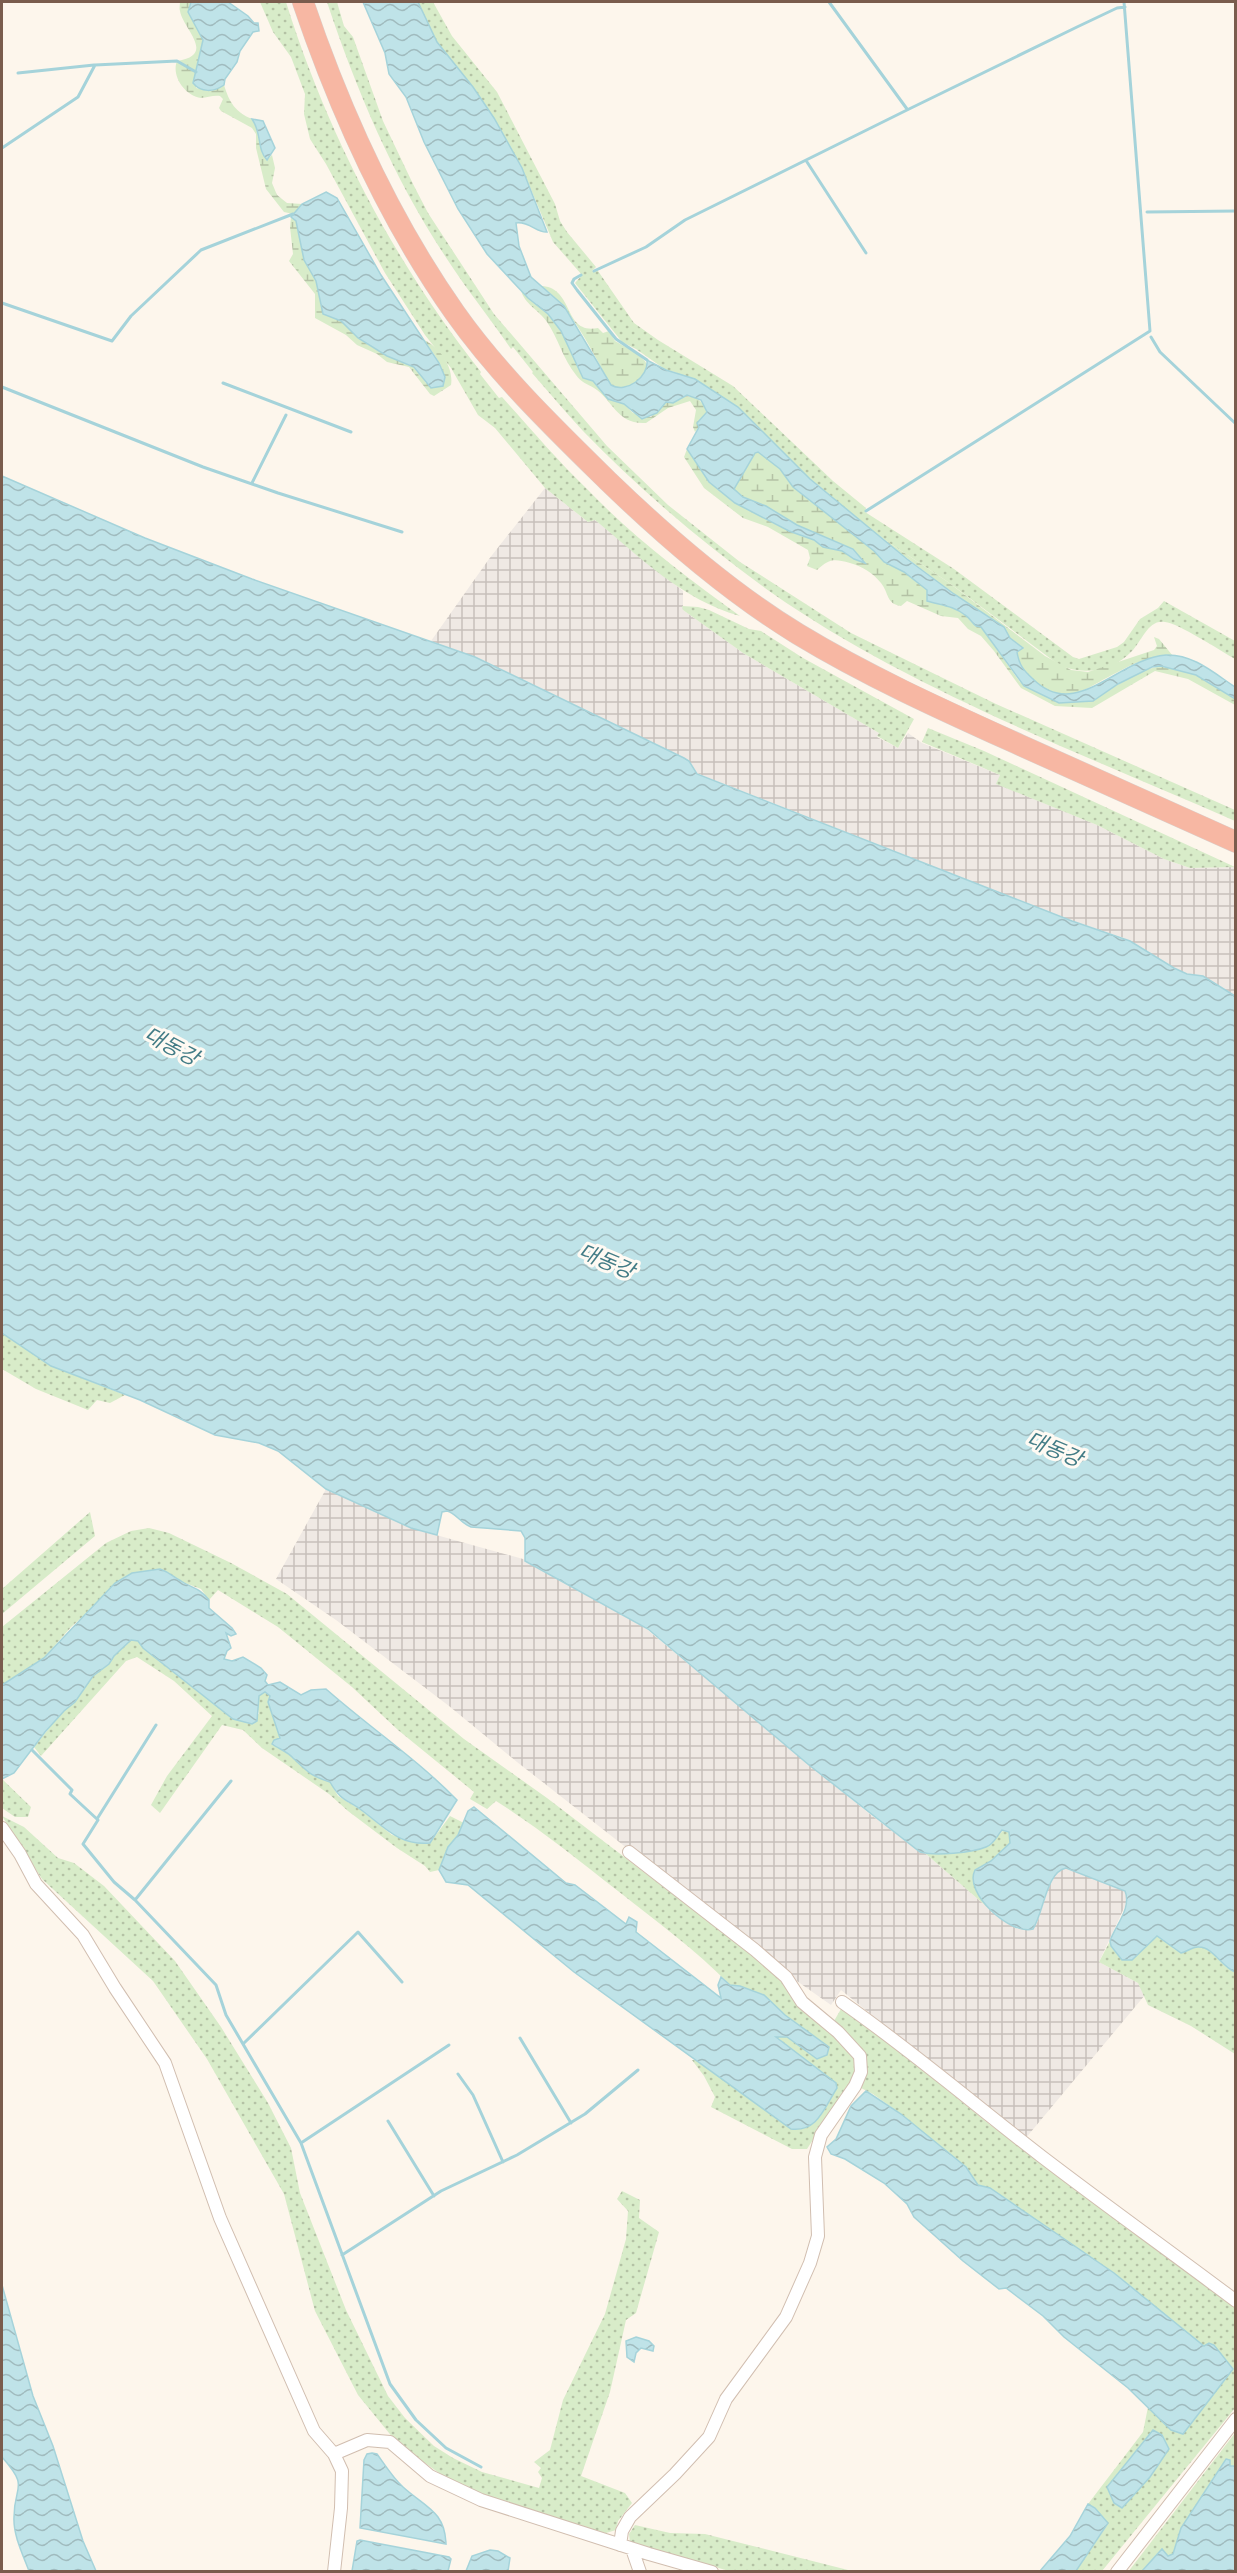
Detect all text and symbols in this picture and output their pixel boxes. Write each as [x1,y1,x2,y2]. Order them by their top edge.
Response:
water label: 대동강 [141,1020,206,1071]
water label: 대동강 [575,1237,641,1284]
water label: 대동강 [1023,1425,1089,1472]

